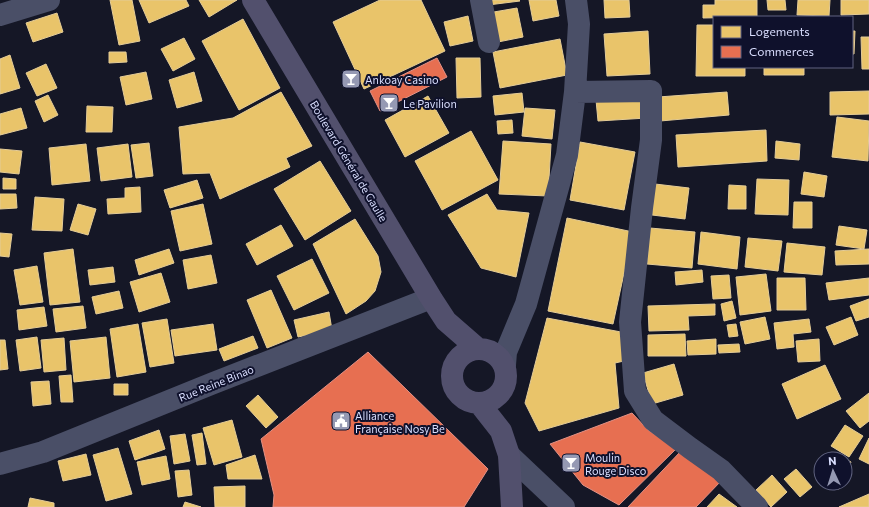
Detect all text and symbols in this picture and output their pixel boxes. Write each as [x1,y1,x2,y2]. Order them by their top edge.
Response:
legend [713,16,853,68]
text: Logements [749,24,810,38]
text: Commerces [749,44,814,58]
bar icon: Ankoay Casino [340,68,362,90]
place label: Ankoay Casino [365,73,439,86]
bar icon: Le Pavilion [378,92,400,114]
place label: Le Pavilion [403,97,457,110]
street label: Boulevard Général de Gaulle [308,98,390,224]
street label: Rue Reine Binao [177,362,256,404]
place label: Alliance Française Nosy Be [355,409,445,435]
public building icon: Alliance Française Nosy Be [330,410,352,432]
place label: Moulin Rouge Disco [585,451,647,477]
north arrow [813,451,853,491]
bar icon: Moulin Rouge Disco [560,452,582,474]
text: N [828,454,837,467]

